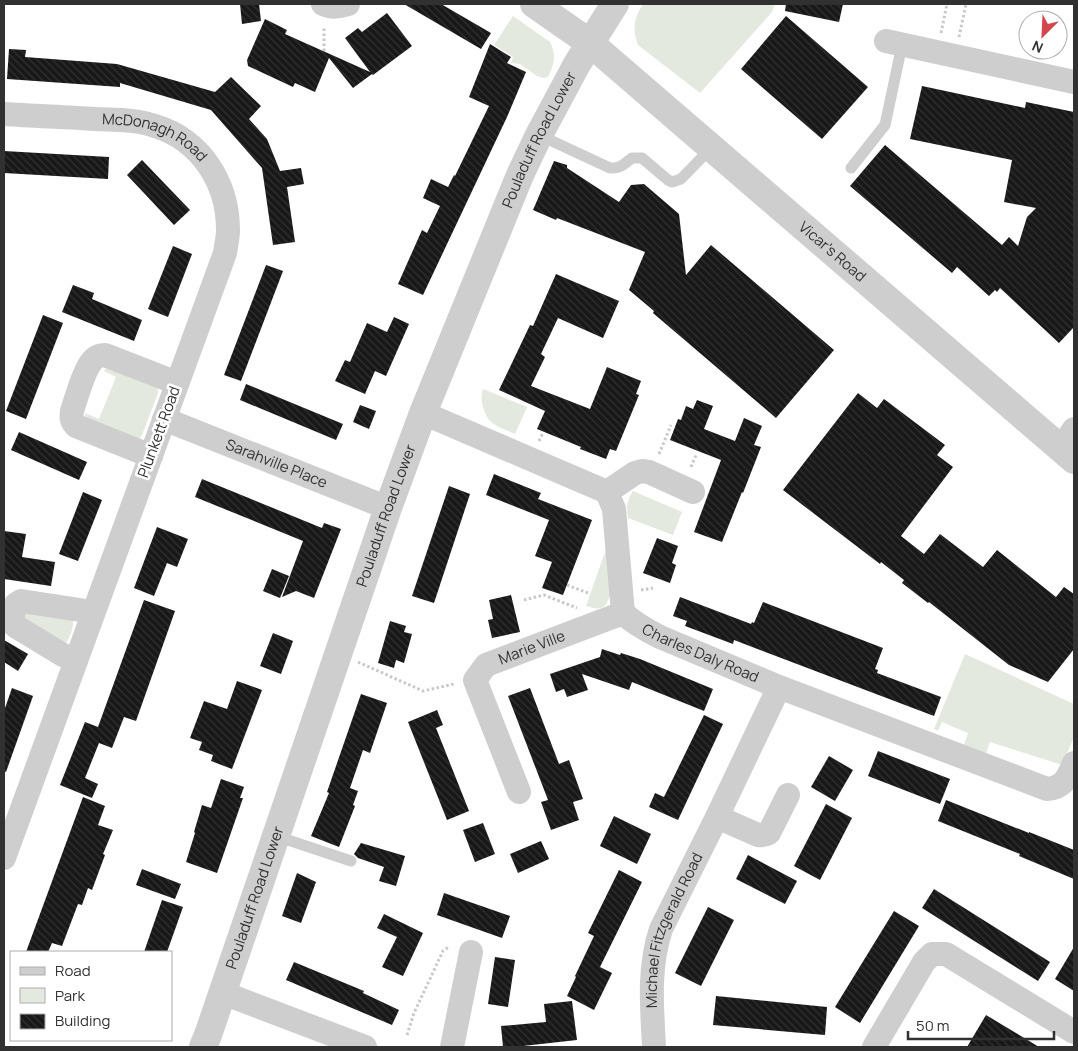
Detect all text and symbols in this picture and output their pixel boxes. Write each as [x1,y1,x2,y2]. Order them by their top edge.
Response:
north arrow [1018,10,1068,60]
text: N [1029,37,1046,58]
street label: Pouladuff Road Lower [497,67,581,211]
street label: McDonagh Road [102,108,212,166]
street label: Vicar's Road [794,216,871,286]
street label: Plunkett Road [132,383,185,481]
street label: Sarahville Place [223,434,331,493]
street label: Pouladuff Road Lower [351,441,421,590]
street label: Charles Daly Road [638,618,762,687]
street label: Marie Ville [495,625,568,669]
street label: Pouladuff Road Lower [220,823,289,972]
street label: Michael Fitzgerald Road [641,849,708,1008]
legend [10,951,172,1041]
text: Road [55,960,91,981]
text: Park [55,985,85,1006]
scale bar [908,1008,1054,1040]
text: Building [55,1010,110,1031]
text: 50 m [916,1015,950,1036]

